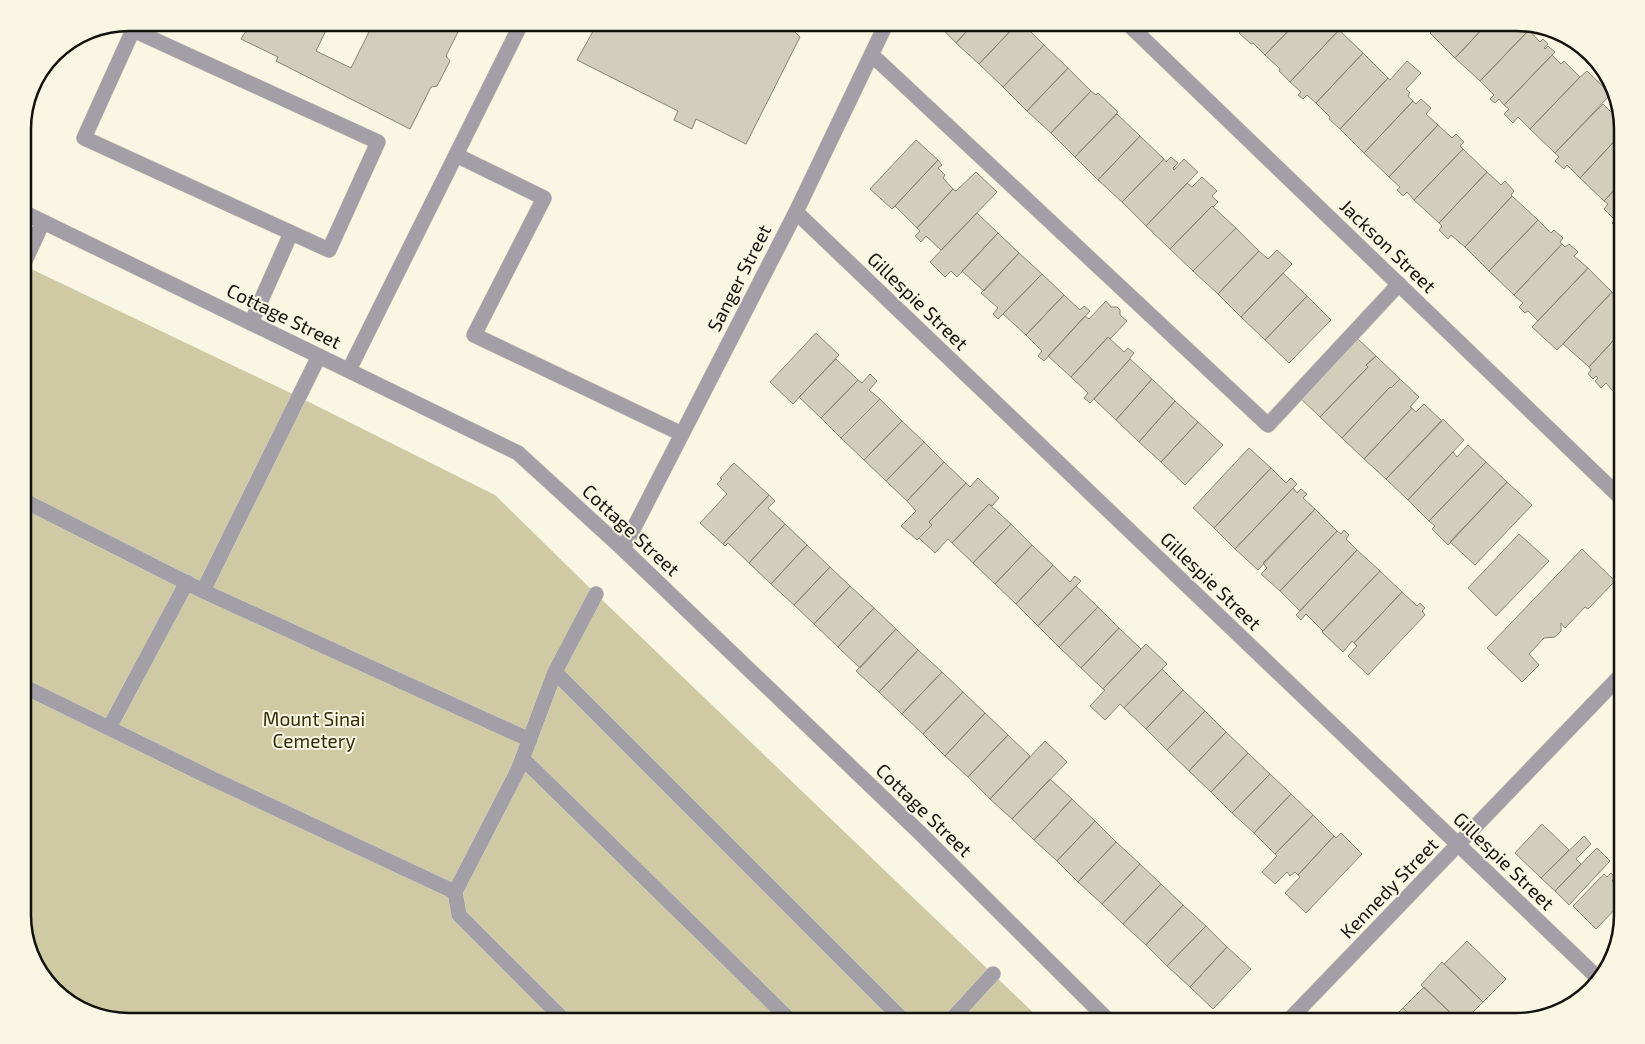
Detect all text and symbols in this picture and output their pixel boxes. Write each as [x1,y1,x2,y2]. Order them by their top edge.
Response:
street label: Jackson Street [1336,194,1441,297]
street label: Sanger Street [702,220,775,335]
street label: Gillespie Street [863,247,973,354]
street label: Cottage Street [223,278,345,353]
street label: Cottage Street [578,479,685,580]
street label: Gillespie Street [1156,527,1266,634]
park label: Mount Sinai Cemetery [263,707,365,752]
street label: Cottage Street [872,758,977,861]
street label: Gillespie Street [1449,807,1559,914]
street label: Kennedy Street [1335,833,1442,943]

